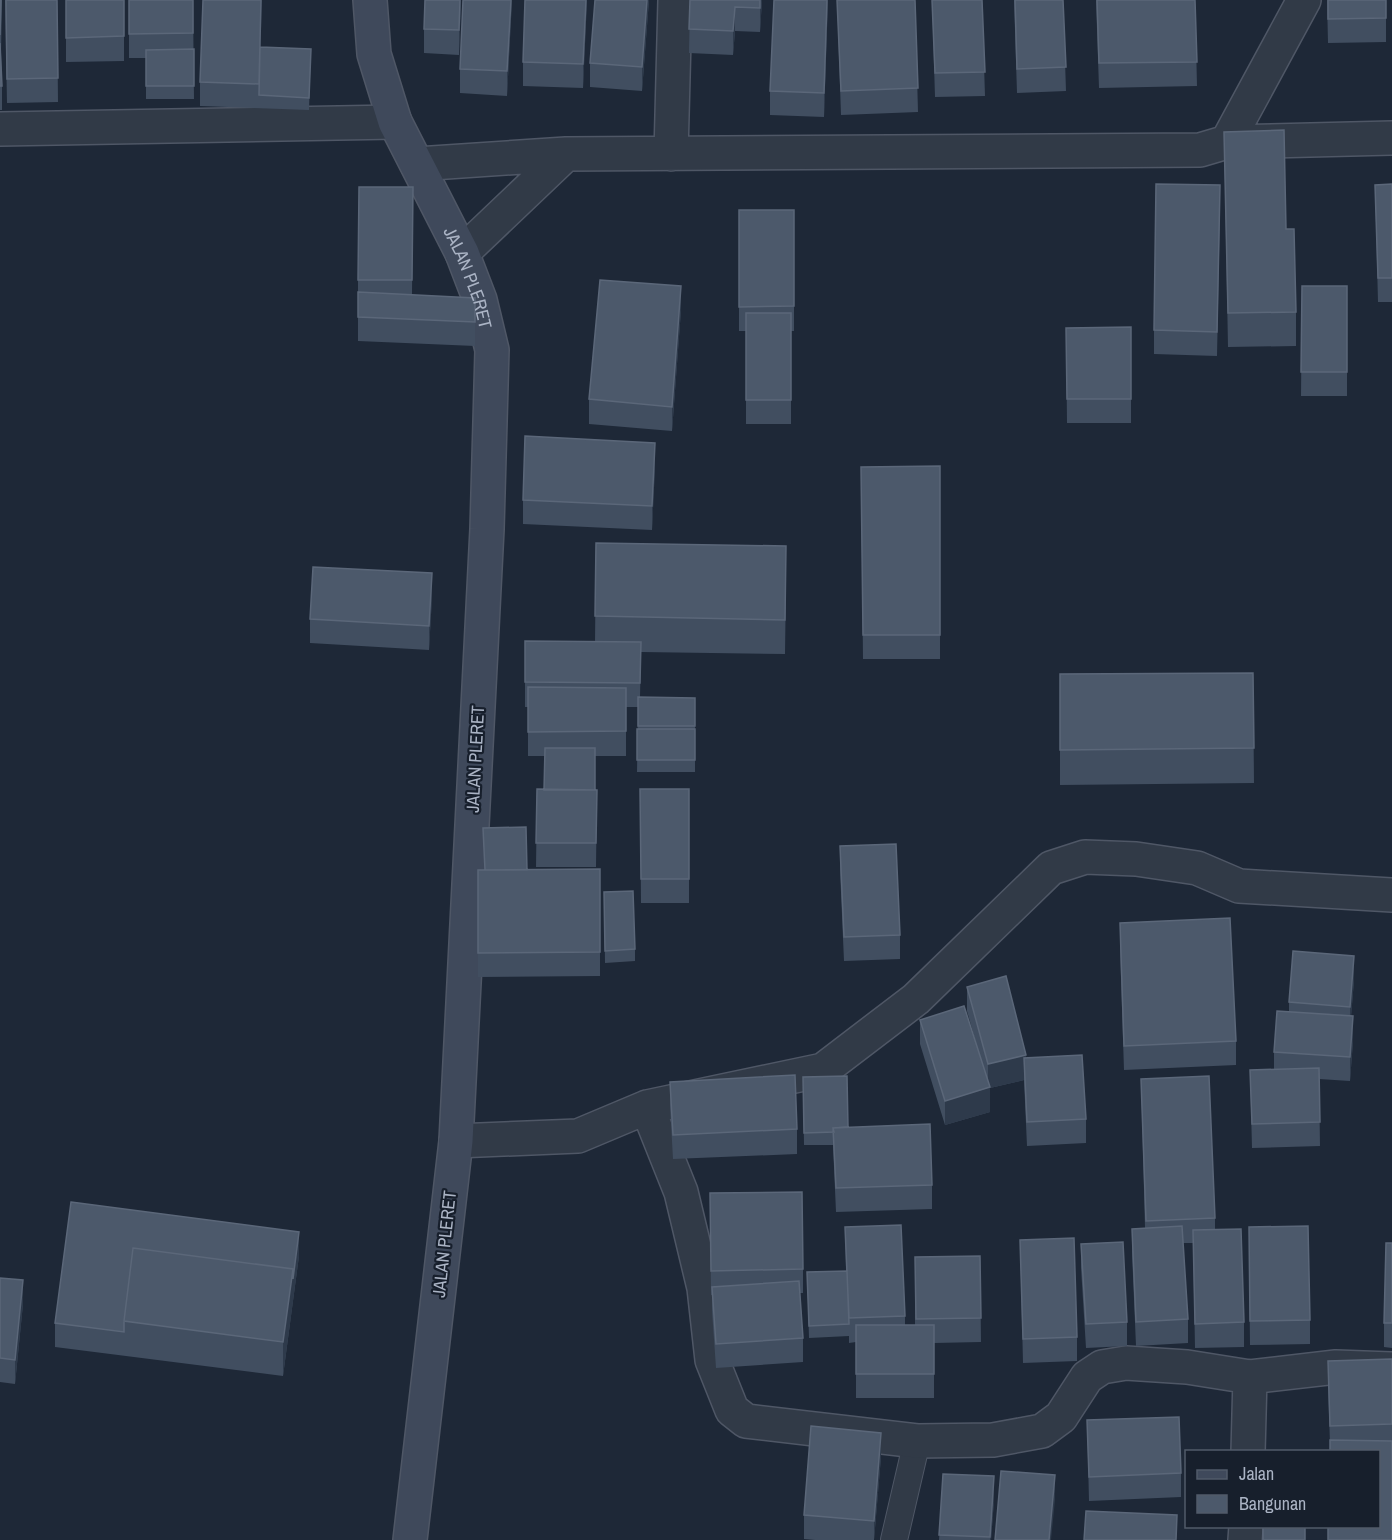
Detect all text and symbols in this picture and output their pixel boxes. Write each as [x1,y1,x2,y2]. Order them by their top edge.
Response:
street label: JALAN PLERET [438,222,499,331]
street label: JALAN PLERET [460,705,490,813]
street label: JALAN PLERET [426,1189,462,1299]
legend [1185,1450,1380,1528]
text: Jalan [1239,1461,1274,1486]
text: Bangunan [1239,1491,1306,1516]

